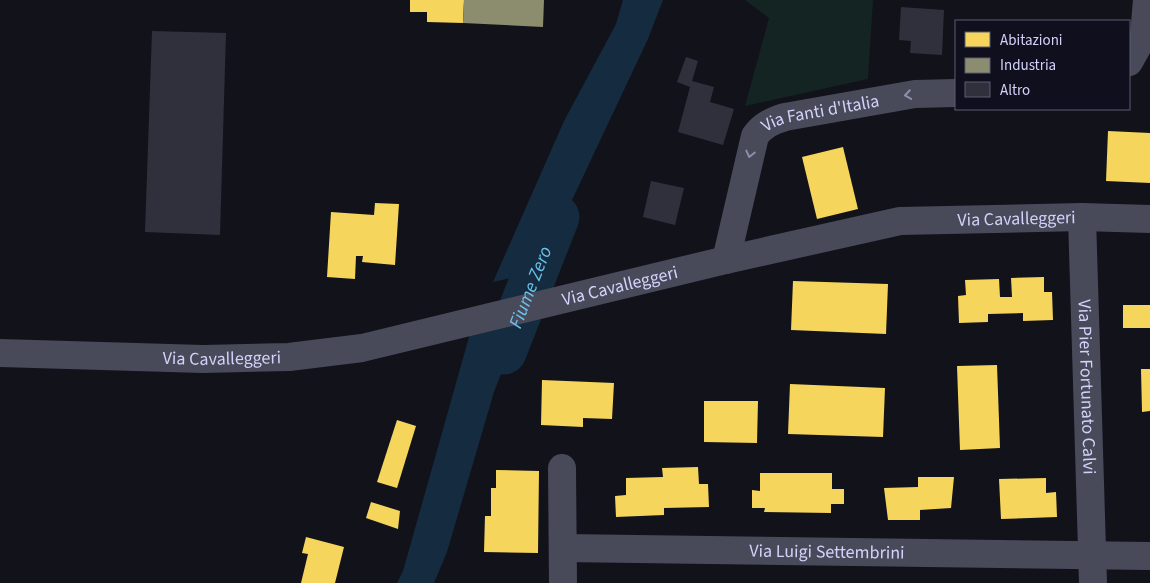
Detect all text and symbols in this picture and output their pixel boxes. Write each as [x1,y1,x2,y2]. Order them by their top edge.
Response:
legend [955,20,1130,110]
text: Abitazioni [1000,30,1063,51]
text: Industria [1000,55,1056,76]
text: Altro [1000,80,1030,101]
street label: Via Fanti d'Italia [756,89,881,138]
one-way arrow [903,89,911,100]
one-way arrow [746,150,756,158]
street label: Via Cavalleggeri [957,205,1076,233]
water label: Fiume Zero [503,242,559,332]
street label: Via Cavalleggeri [560,260,680,312]
street label: Via Pier Fortunato Calvi [1071,299,1102,475]
street label: Via Cavalleggeri [162,345,281,372]
street label: Via Luigi Settembrini [749,539,905,566]

